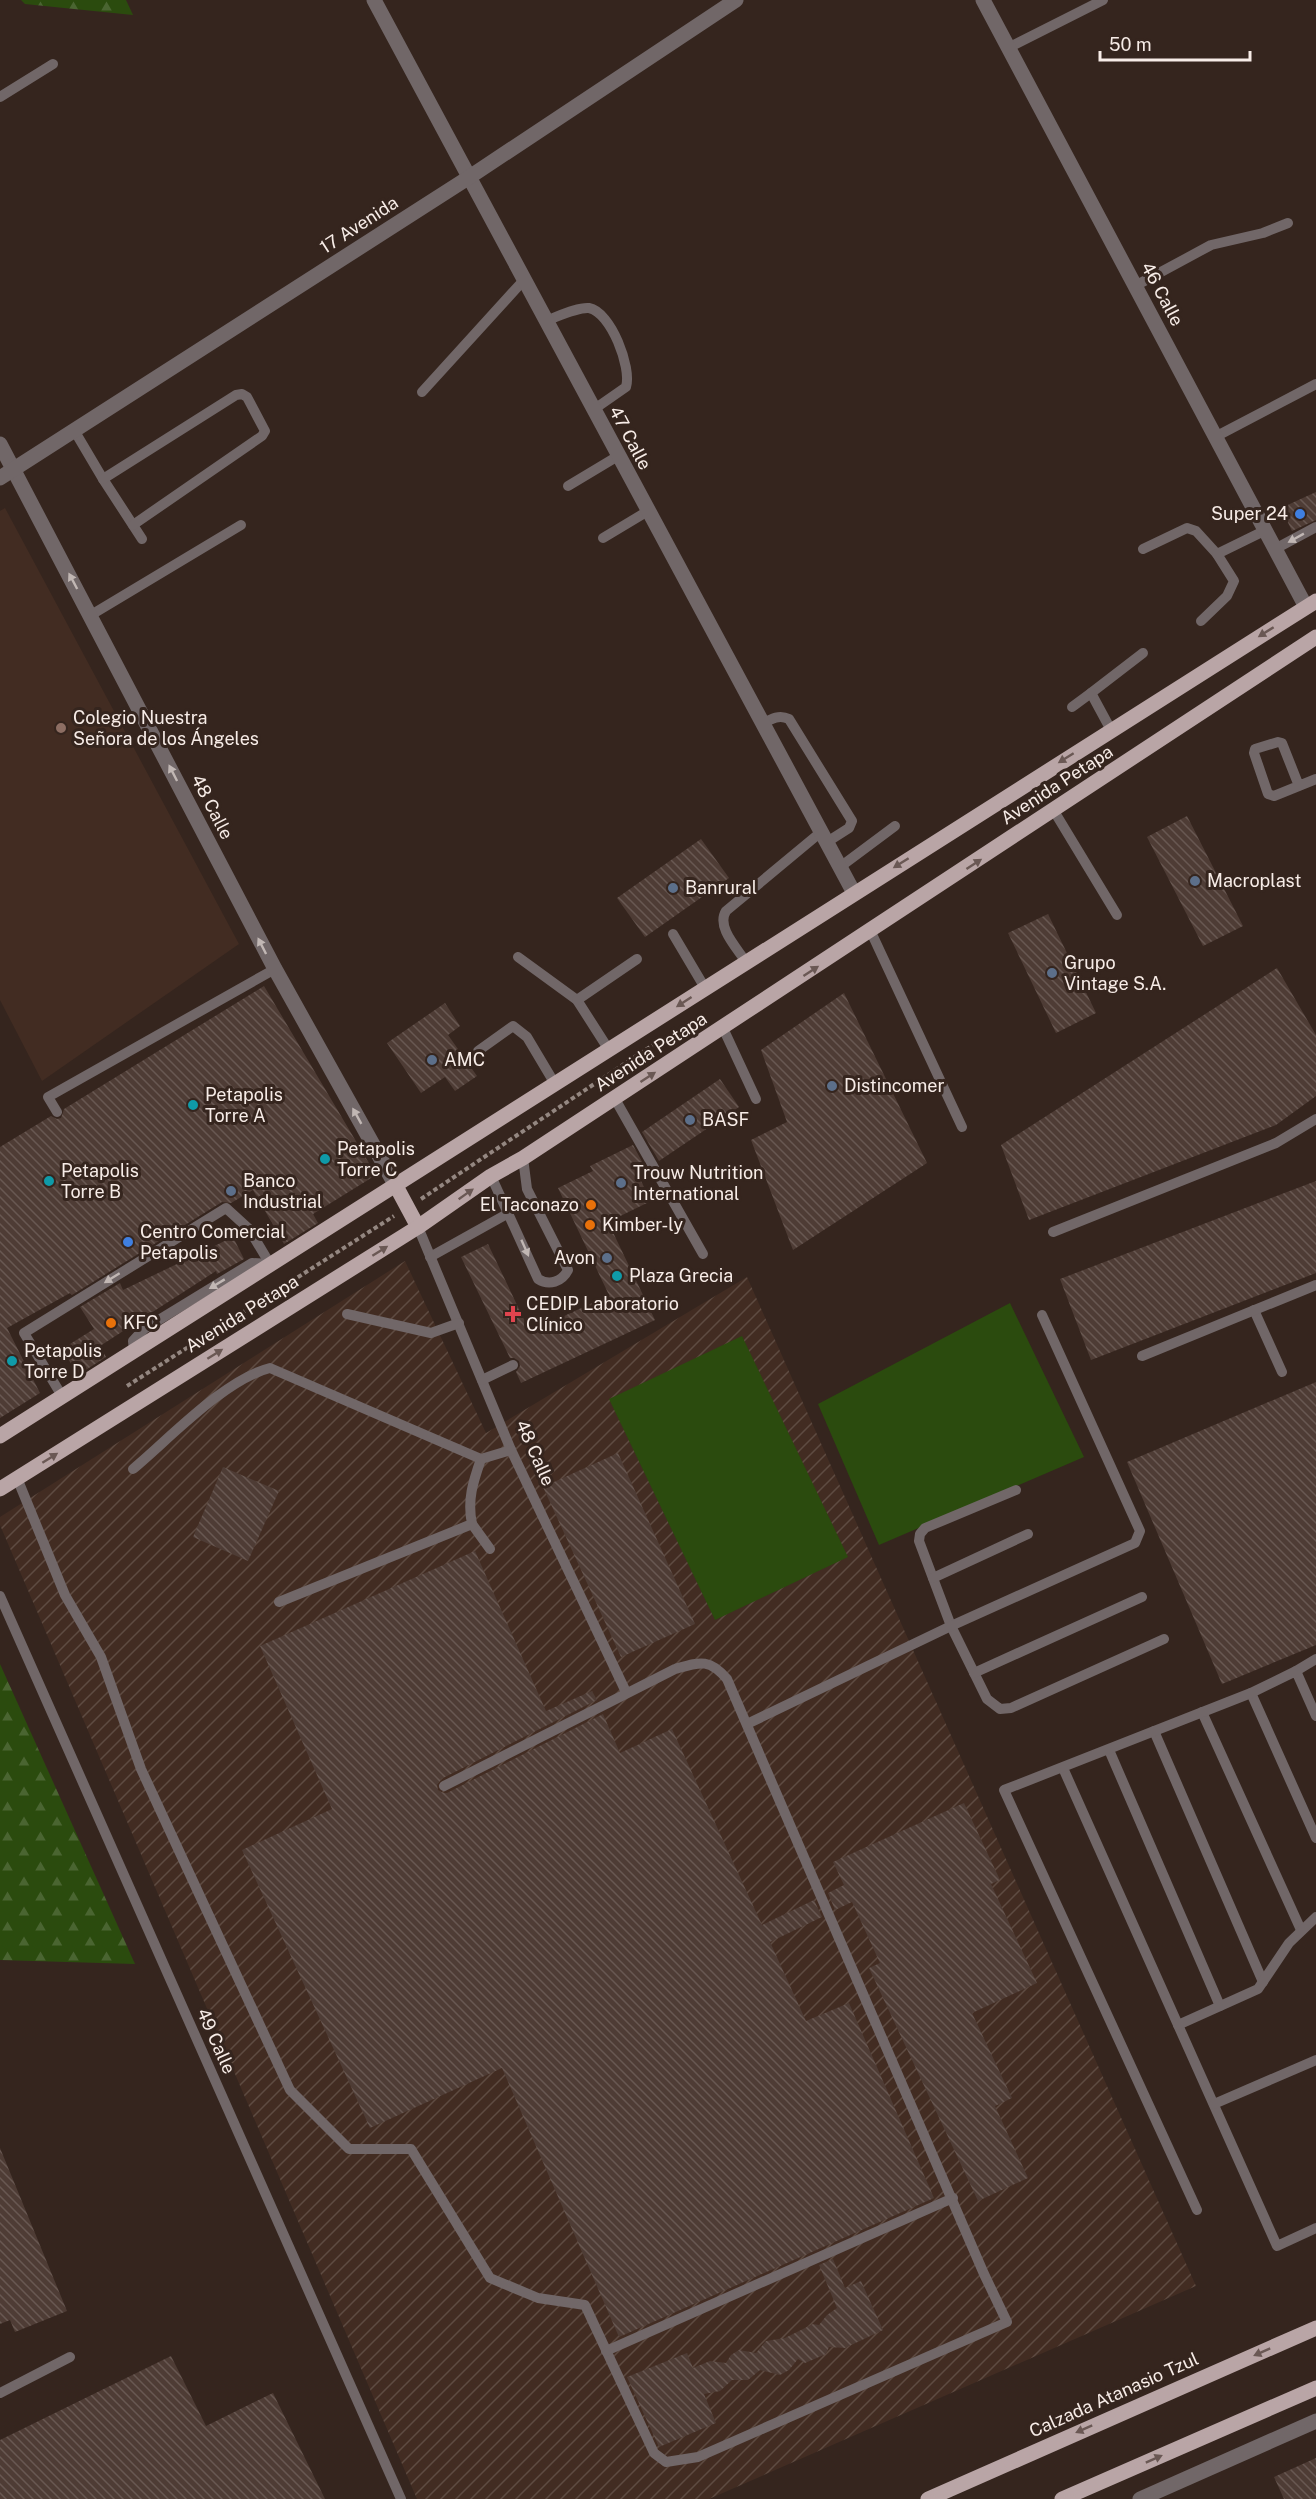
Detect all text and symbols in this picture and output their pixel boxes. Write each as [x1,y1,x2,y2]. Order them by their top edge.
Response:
scale bar [1100,24,1250,62]
text: 50 m [1109,34,1152,55]
street label: 17 Avenida [316,192,402,258]
street label: 46 Calle [1137,258,1188,329]
street label: 47 Calle [605,402,656,473]
place label: Super 24 [1211,503,1288,524]
marker: Super 24 [1293,507,1307,521]
one-way arrow [1287,533,1304,543]
one-way arrow [68,573,78,590]
one-way arrow [1258,626,1275,637]
place label: Colegio Nuestra Señora de los Ángeles [73,707,259,749]
marker: Colegio Nuestra Señora de los Ángeles [54,721,68,735]
street label: Avenida Petapa [997,741,1117,829]
one-way arrow [1058,753,1074,764]
one-way arrow [168,764,178,782]
street label: 48 Calle [187,771,238,843]
one-way arrow [893,857,910,868]
one-way arrow [966,859,982,870]
place label: Macroplast [1207,870,1301,891]
marker: Macroplast [1188,874,1202,888]
place label: Banrural [685,877,757,898]
marker: Banrural [666,881,680,895]
one-way arrow [258,937,268,955]
place label: Grupo Vintage S.A. [1064,952,1166,994]
one-way arrow [803,966,819,977]
marker: Grupo Vintage S.A. [1045,966,1059,980]
one-way arrow [676,996,692,1007]
street label: Avenida Petapa [591,1008,711,1096]
place label: AMC [444,1049,485,1070]
marker: AMC [425,1053,439,1067]
one-way arrow [639,1072,656,1083]
place label: Distincomer [844,1075,945,1096]
marker: Distincomer [825,1079,839,1093]
place label: Petapolis Torre A [205,1084,283,1126]
marker: Petapolis Torre A [186,1098,200,1112]
one-way arrow [352,1107,362,1124]
place label: BASF [702,1109,749,1130]
marker: BASF [683,1113,697,1127]
place label: Petapolis Torre C [337,1138,415,1180]
marker: Petapolis Torre C [318,1152,332,1166]
place label: Petapolis Torre B [61,1160,139,1202]
place label: Trouw Nutrition International [633,1162,763,1204]
place label: Banco Industrial [243,1170,322,1212]
marker: Petapolis Torre B [42,1174,56,1188]
marker: Trouw Nutrition International [614,1176,628,1190]
marker: Banco Industrial [224,1184,238,1198]
one-way arrow [457,1188,473,1200]
place label: El Taconazo [480,1194,579,1215]
marker: El Taconazo [584,1198,598,1212]
place label: Kimber-ly [602,1214,683,1235]
marker: Kimber-ly [583,1218,597,1232]
place label: Centro Comercial Petapolis [140,1221,286,1263]
marker: Centro Comercial Petapolis [121,1235,135,1249]
one-way arrow [520,1240,529,1257]
one-way arrow [372,1245,388,1256]
place label: Avon [554,1247,595,1268]
marker: Avon [600,1251,614,1265]
place label: Plaza Grecia [629,1265,733,1286]
marker: Plaza Grecia [610,1269,624,1283]
street label: Avenida Petapa [181,1270,302,1357]
one-way arrow [104,1273,120,1284]
one-way arrow [208,1279,225,1289]
place label: CEDIP Laboratorio Clínico [526,1293,679,1335]
marker: CEDIP Laboratorio Clínico [504,1305,522,1323]
place label: KFC [123,1312,158,1333]
marker: KFC [104,1316,118,1330]
place label: Petapolis Torre D [24,1340,102,1382]
one-way arrow [207,1349,223,1360]
marker: Petapolis Torre D [5,1354,19,1368]
street label: 48 Calle [512,1417,559,1489]
one-way arrow [41,1452,58,1463]
street label: 49 Calle [193,2005,240,2077]
one-way arrow [1254,2347,1271,2356]
street label: Calzada Atanasio Tzul [1026,2348,1202,2441]
one-way arrow [1075,2425,1092,2434]
one-way arrow [1146,2454,1163,2463]

